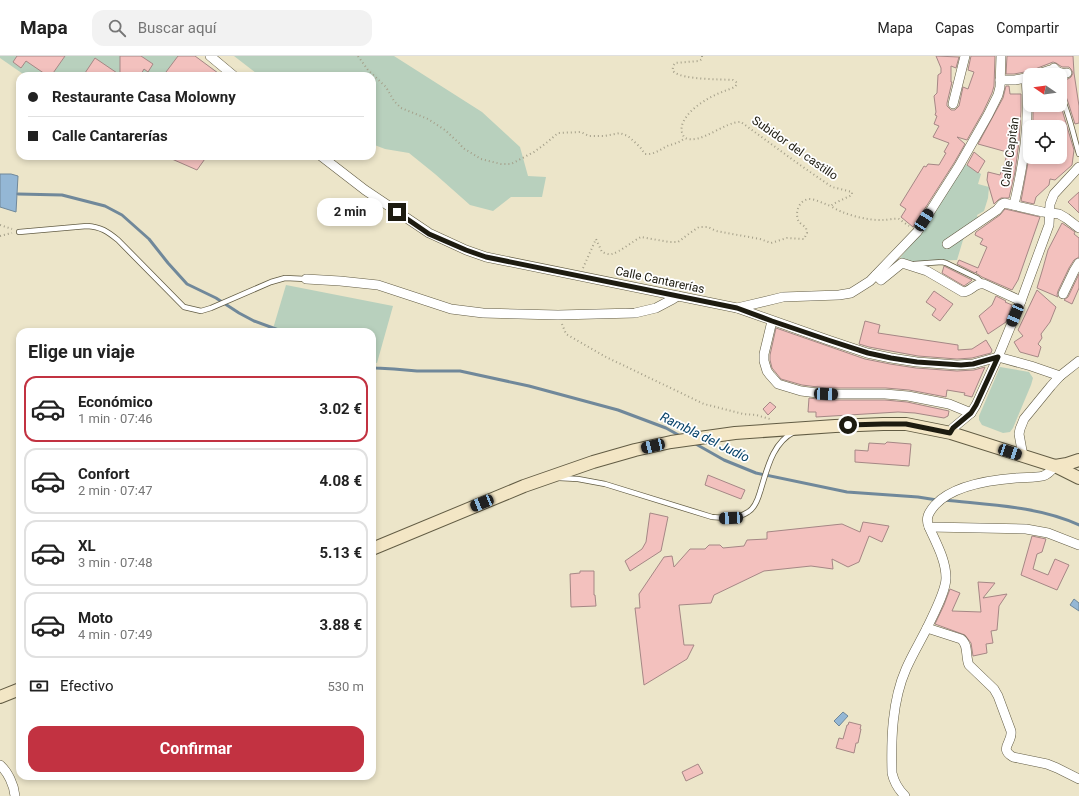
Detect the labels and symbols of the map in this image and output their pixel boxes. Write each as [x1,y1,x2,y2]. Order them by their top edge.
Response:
north arrow [1023,68,1067,112]
street label: Subidor del castillo [749,113,841,183]
street label: Calle Capitán [998,116,1022,188]
callout: 2 min [317,198,383,226]
route end [388,203,406,221]
car [912,207,936,233]
street label: Calle Cantarerías [614,264,706,296]
car [1005,302,1025,328]
car [814,388,838,400]
water label: Rambla del Judío [658,409,752,465]
route start [839,416,857,434]
car [640,437,666,455]
car [997,443,1023,461]
car [469,493,495,513]
car [719,511,743,525]

